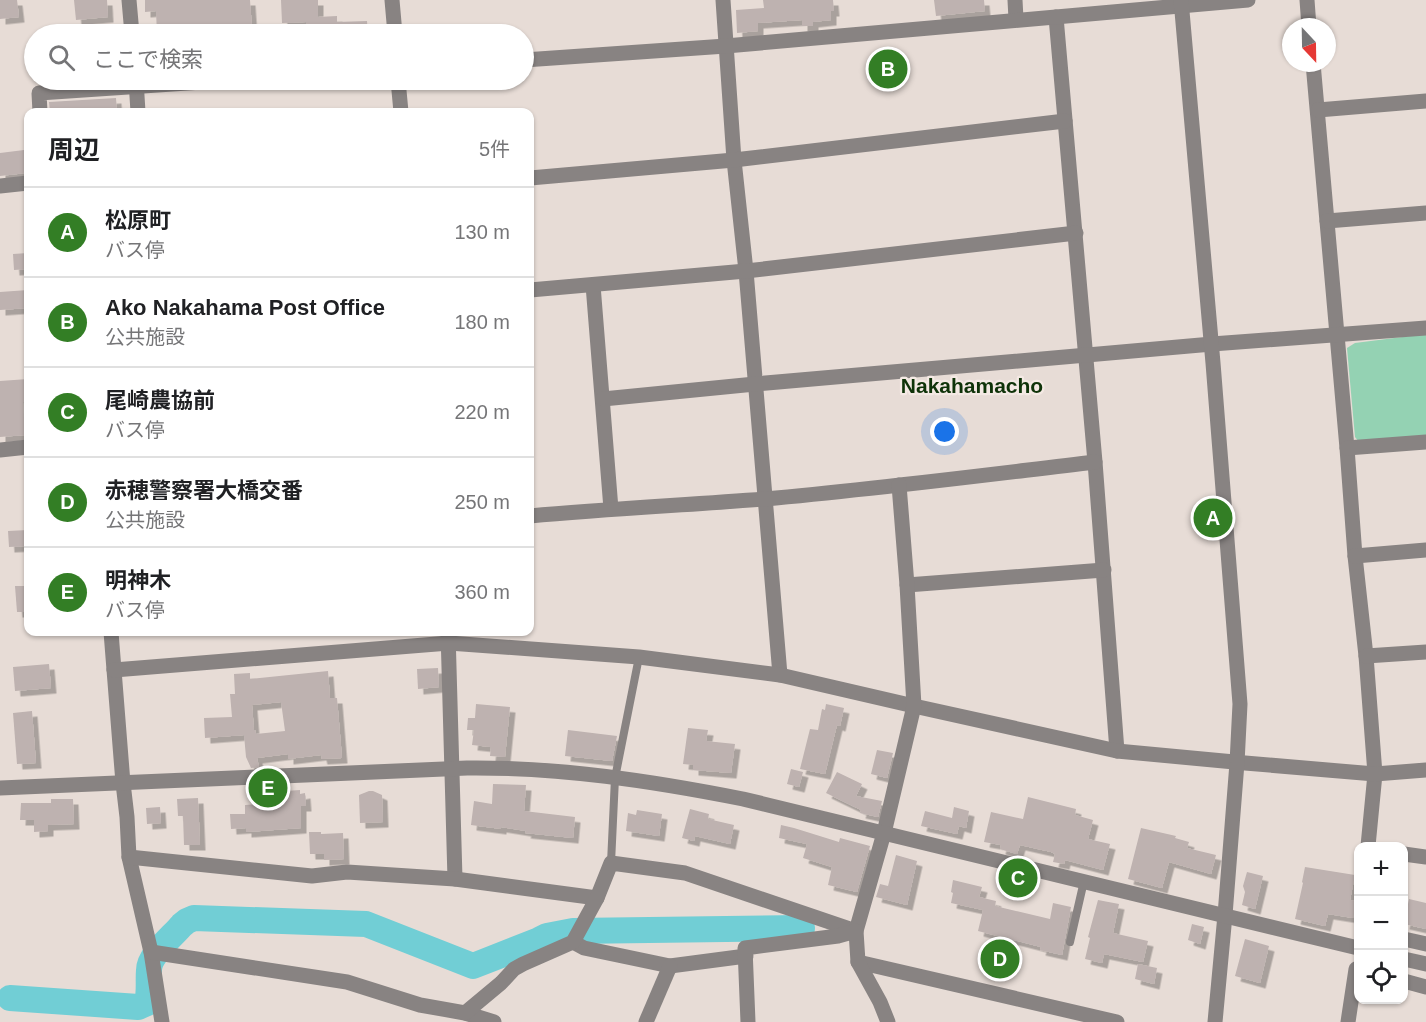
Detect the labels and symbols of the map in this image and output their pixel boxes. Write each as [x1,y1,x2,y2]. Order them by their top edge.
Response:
north arrow [1282,18,1336,72]
pin: B [868,46,908,92]
district label: Nakahamacho [901,374,1043,397]
your location [930,417,959,446]
pin: A [1194,496,1232,540]
pin: E [248,766,288,810]
pin: C [998,856,1038,900]
pin: D [980,936,1020,982]

